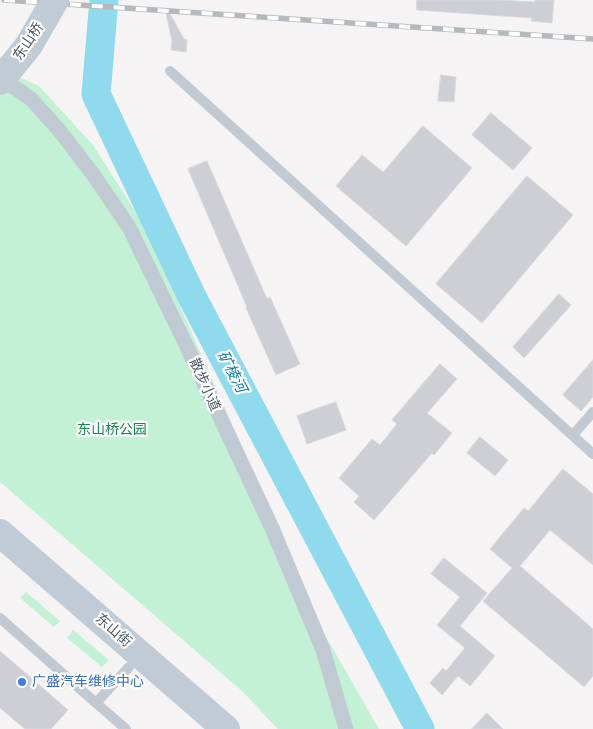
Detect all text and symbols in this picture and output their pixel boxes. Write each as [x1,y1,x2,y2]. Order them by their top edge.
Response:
street label: 东山桥 [10,20,48,64]
water label: 矿棱河 [212,348,250,396]
street label: 散步小道 [185,356,223,414]
park label: 东山桥公园 [77,422,147,438]
street label: 东山街 [92,611,134,651]
place label: 广盛汽车维修中心 [32,674,144,690]
marker: 广盛汽车维修中心 [16,676,28,688]

